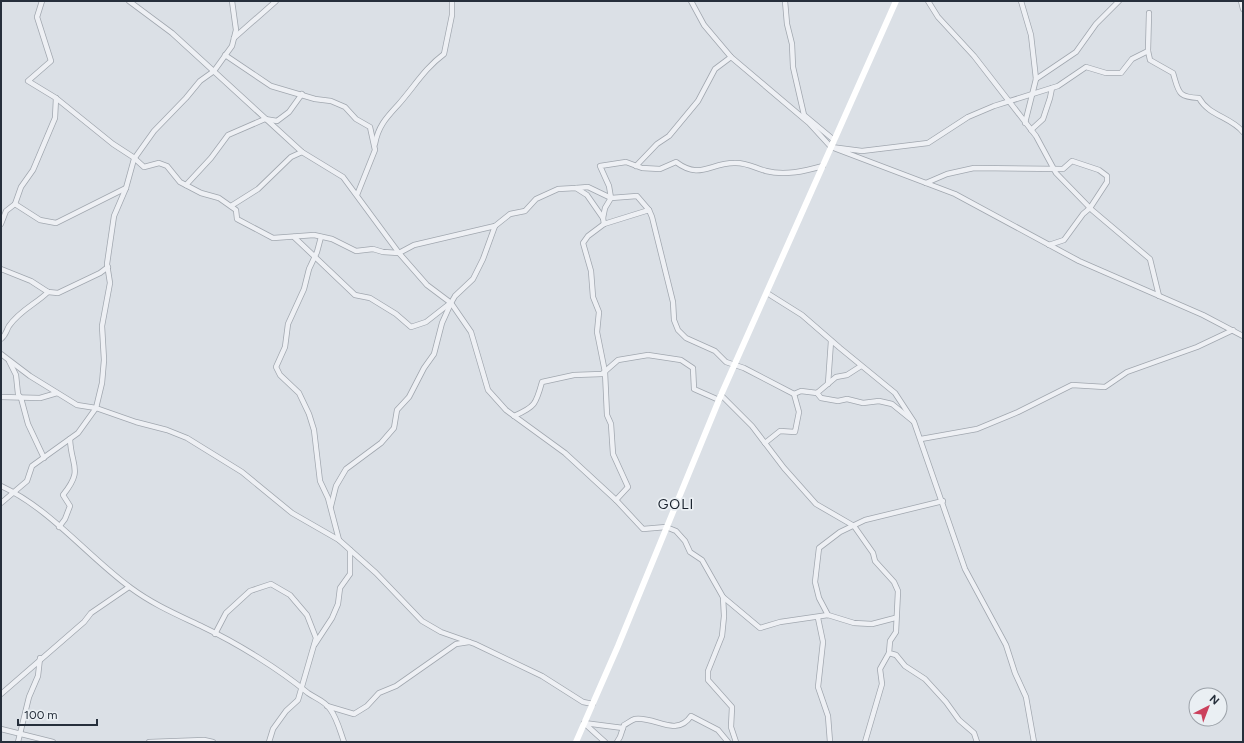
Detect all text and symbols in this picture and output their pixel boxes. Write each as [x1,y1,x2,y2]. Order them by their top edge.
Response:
district label: GOLI [658,496,694,513]
north arrow [1188,687,1228,727]
text: N [1207,692,1222,708]
scale bar [18,701,97,727]
text: 100 m [24,708,58,722]

